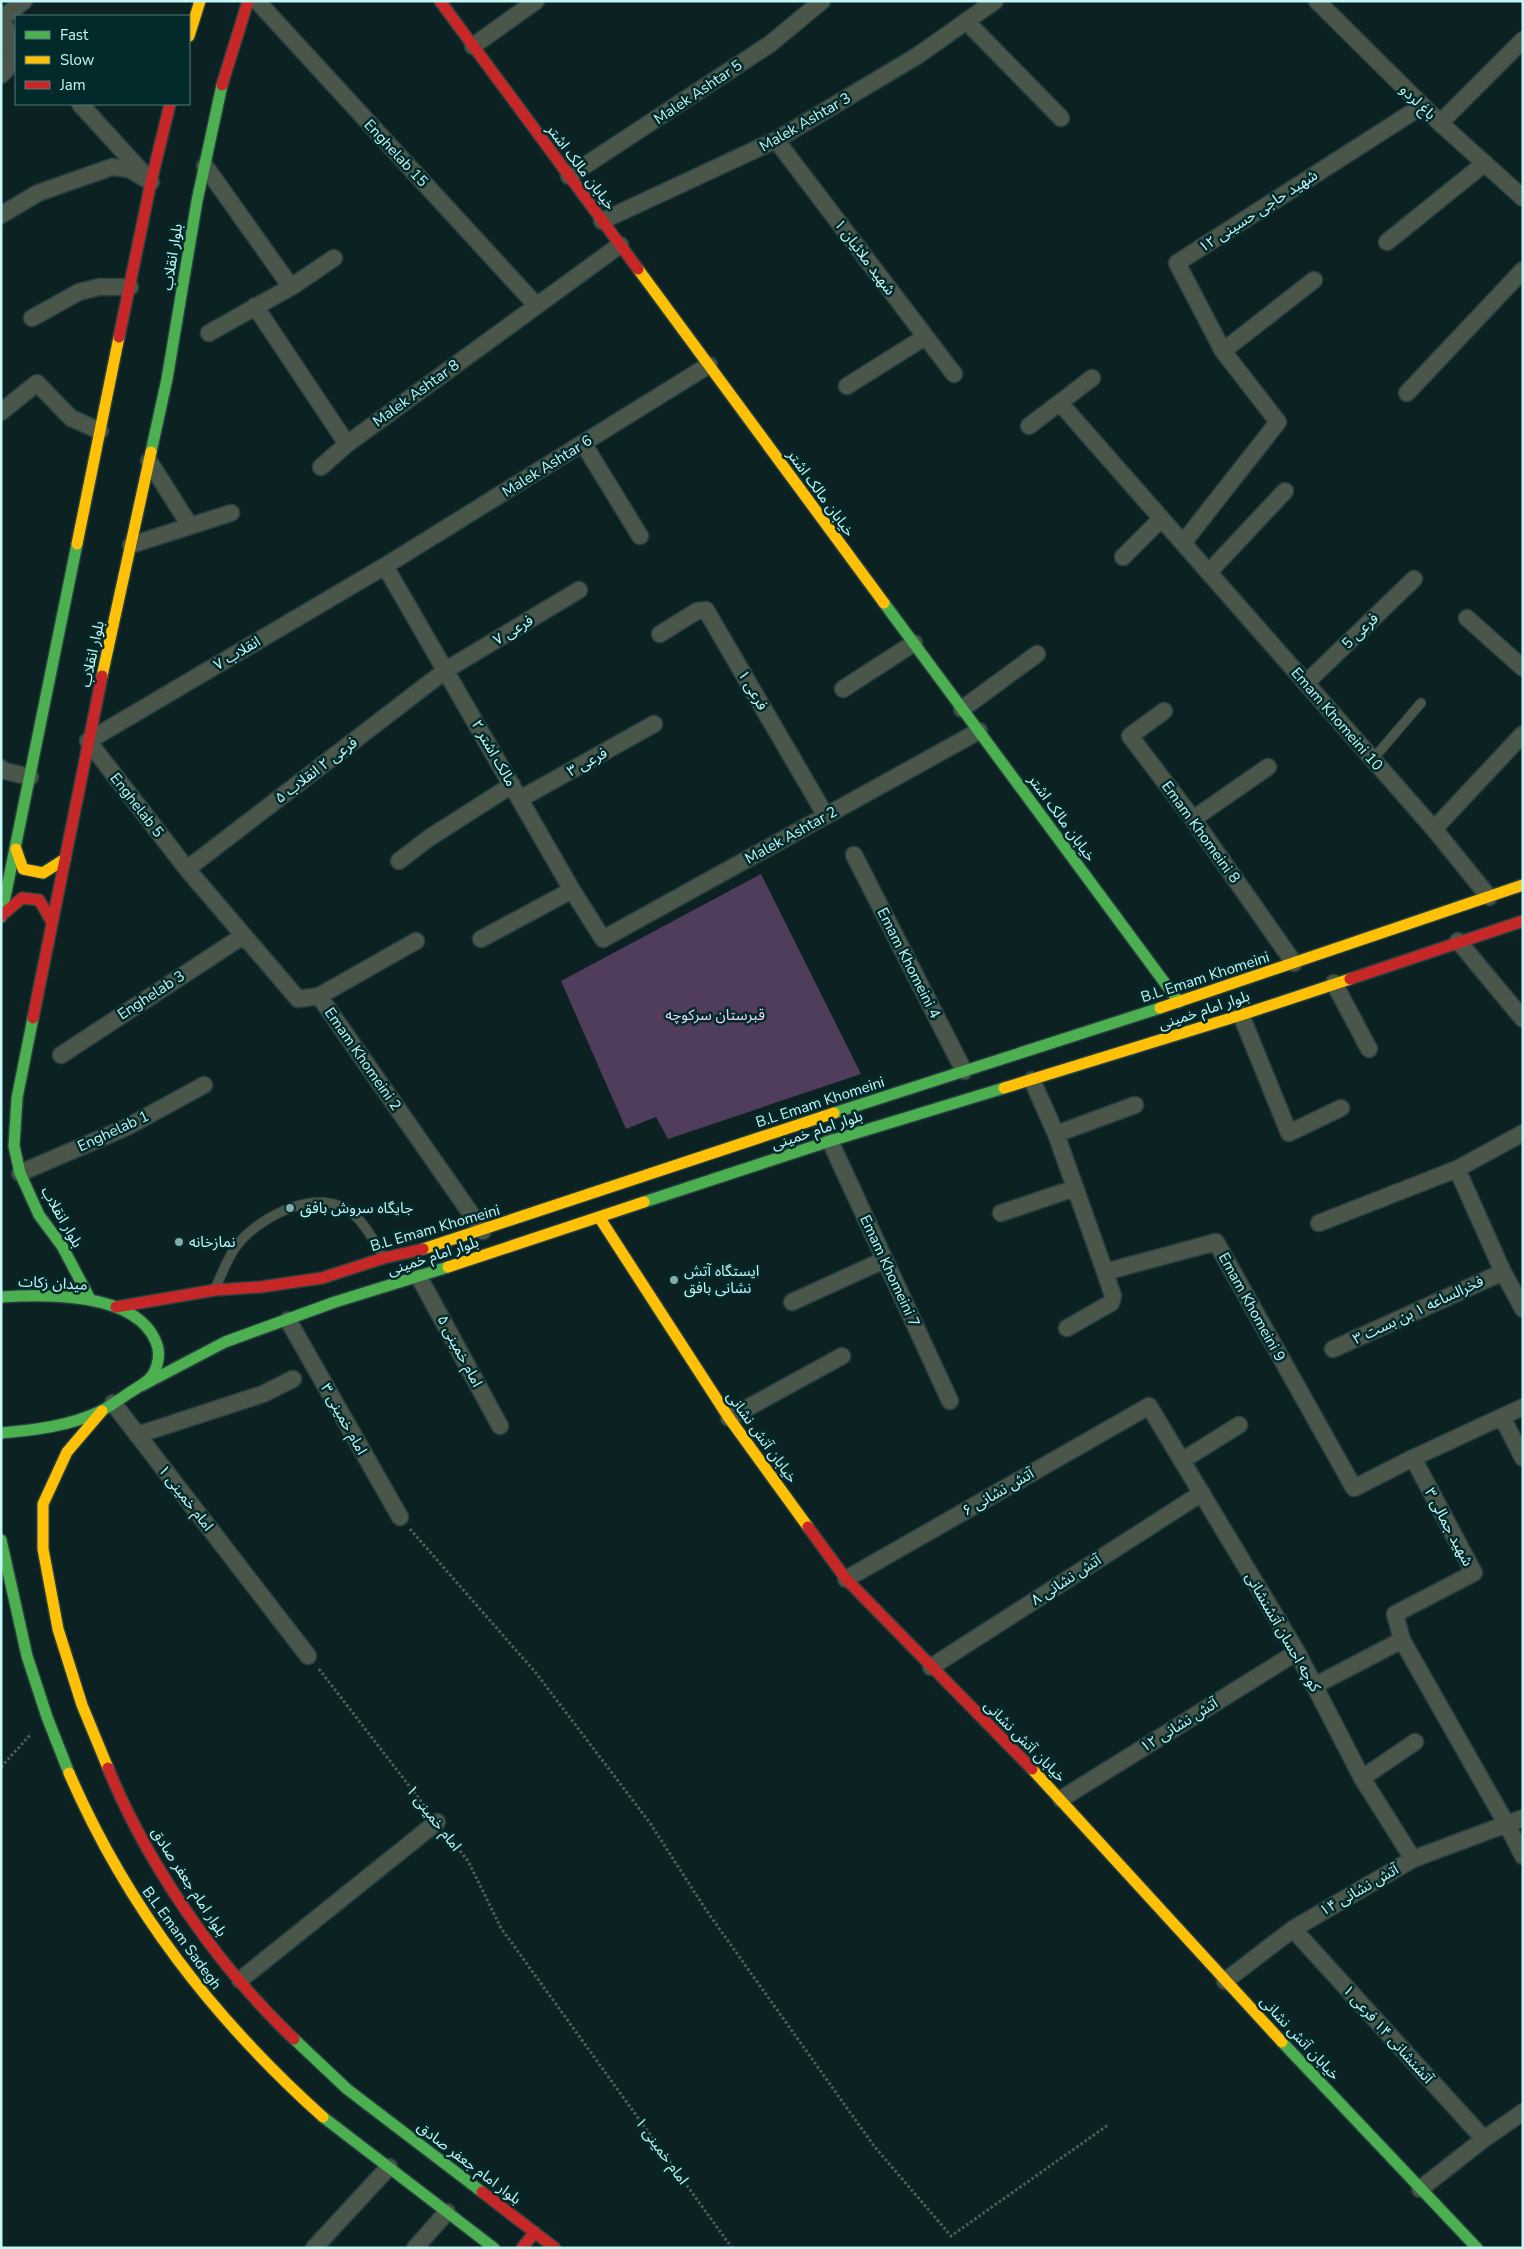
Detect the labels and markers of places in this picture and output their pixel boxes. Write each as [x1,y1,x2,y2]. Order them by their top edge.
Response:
place label: جایگاه سروش بافق [300,1198,413,1218]
marker: جایگاه سروش بافق [284,1202,296,1214]
place label: نمازخانه [189,1232,236,1252]
marker: نمازخانه [173,1236,185,1248]
place label: ایستگاه آتش نشانی بافق [684,1261,759,1298]
marker: ایستگاه آتش نشانی بافق [668,1274,680,1286]

